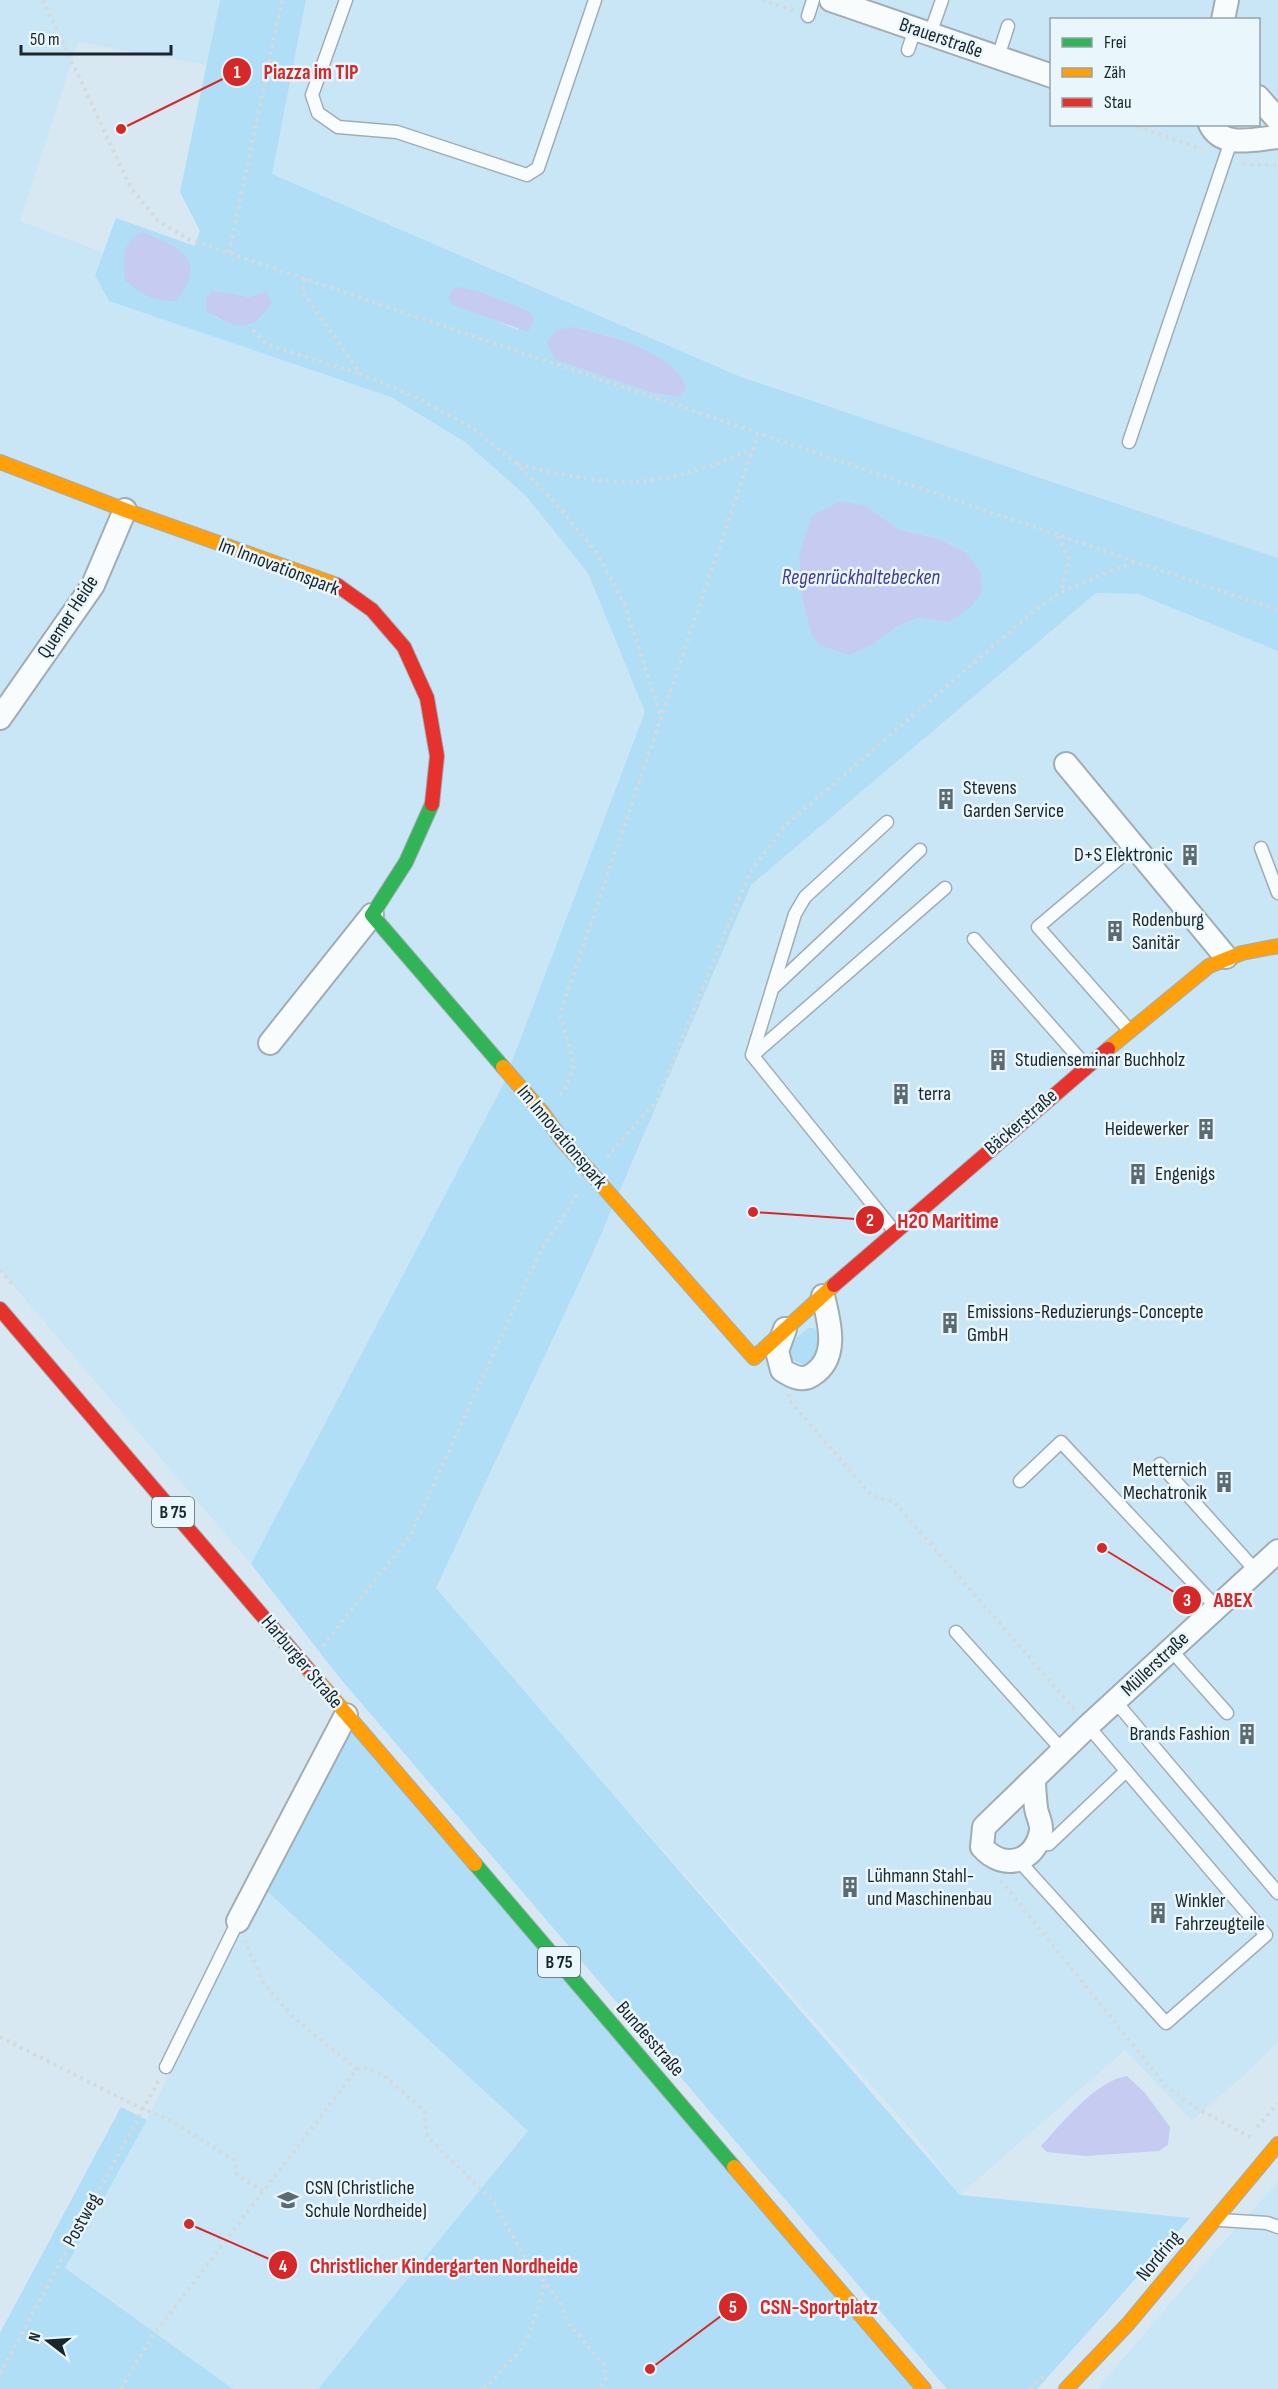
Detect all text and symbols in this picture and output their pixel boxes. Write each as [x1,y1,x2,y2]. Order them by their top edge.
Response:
street label: Brauerstraße [896,13,986,63]
scale bar [21,18,171,56]
legend [1050,18,1260,126]
text: 50 m [30,29,60,50]
text: Frei [1104,32,1126,53]
callout: Piazza im TIP [222,52,371,91]
text: Piazza im TIP [263,60,359,85]
text: 1 [233,62,241,83]
text: Zäh [1104,62,1126,83]
text: Stau [1104,92,1132,113]
street label: Im Innovationspark [215,533,343,601]
water label: Regenrückhaltebecken [782,565,940,590]
street label: Quemer Heide [32,571,104,663]
place label: Stevens Garden Service [963,776,1064,823]
building icon: Stevens Garden Service [934,787,958,811]
place label: D+S Elektronic [1074,843,1173,867]
building icon: D+S Elektronic [1178,843,1202,867]
place label: Rodenburg Sanitär [1132,908,1204,955]
building icon: Rodenburg Sanitär [1103,919,1127,943]
building icon: Studienseminar Buchholz [986,1048,1010,1072]
place label: Studienseminar Buchholz [1015,1048,1185,1072]
street label: Im Innovationspark [512,1080,612,1194]
building icon: terra [889,1082,913,1106]
place label: terra [918,1082,951,1106]
street label: Bäckerstraße [980,1084,1062,1160]
place label: Heidewerker [1105,1117,1189,1141]
building icon: Heidewerker [1194,1117,1218,1141]
building icon: Engenigs [1126,1162,1150,1186]
place label: Engenigs [1155,1162,1215,1186]
callout: H2O Maritime [855,1201,1010,1240]
text: H2O Maritime [897,1209,999,1234]
text: 2 [866,1210,874,1231]
place label: Emissions-Reduzierungs-Concepte GmbH [967,1300,1203,1347]
building icon: Emissions-Reduzierungs-Concepte GmbH [938,1311,962,1335]
place label: Metternich Mechatronik [1123,1458,1207,1505]
building icon: Metternich Mechatronik [1212,1470,1236,1494]
road number: B 75 [152,1497,194,1527]
callout: ABEX [1172,1580,1265,1619]
text: ABEX [1213,1588,1253,1613]
text: 3 [1183,1590,1191,1611]
street label: Harburger Straße [256,1610,348,1714]
street label: Müllerstraße [1116,1627,1194,1701]
place label: Brands Fashion [1129,1722,1230,1746]
building icon: Brands Fashion [1235,1722,1259,1746]
place label: Lühmann Stahl- und Maschinenbau [867,1864,992,1911]
building icon: Lühmann Stahl- und Maschinenbau [838,1875,862,1899]
place label: Winkler Fahrzeugteile [1175,1889,1265,1936]
building icon: Winkler Fahrzeugteile [1146,1901,1170,1925]
road number: B 75 [538,1947,580,1977]
street label: Bundesstraße [611,1996,689,2082]
place label: CSN (Christliche Schule Nordheide) [305,2176,427,2223]
school or university icon: CSN (Christliche Schule Nordheide) [276,2188,300,2212]
street label: Postweg [58,2189,106,2251]
street label: Nordring [1131,2226,1187,2286]
callout: Christlicher Kindergarten Nordheide [268,2246,591,2285]
text: Christlicher Kindergarten Nordheide [310,2254,578,2279]
text: 4 [279,2256,288,2277]
callout: CSN-Sportplatz [718,2287,890,2326]
text: CSN-Sportplatz [760,2295,878,2320]
text: 5 [729,2297,737,2318]
north arrow [18,2311,78,2371]
text: N [25,2330,45,2344]

